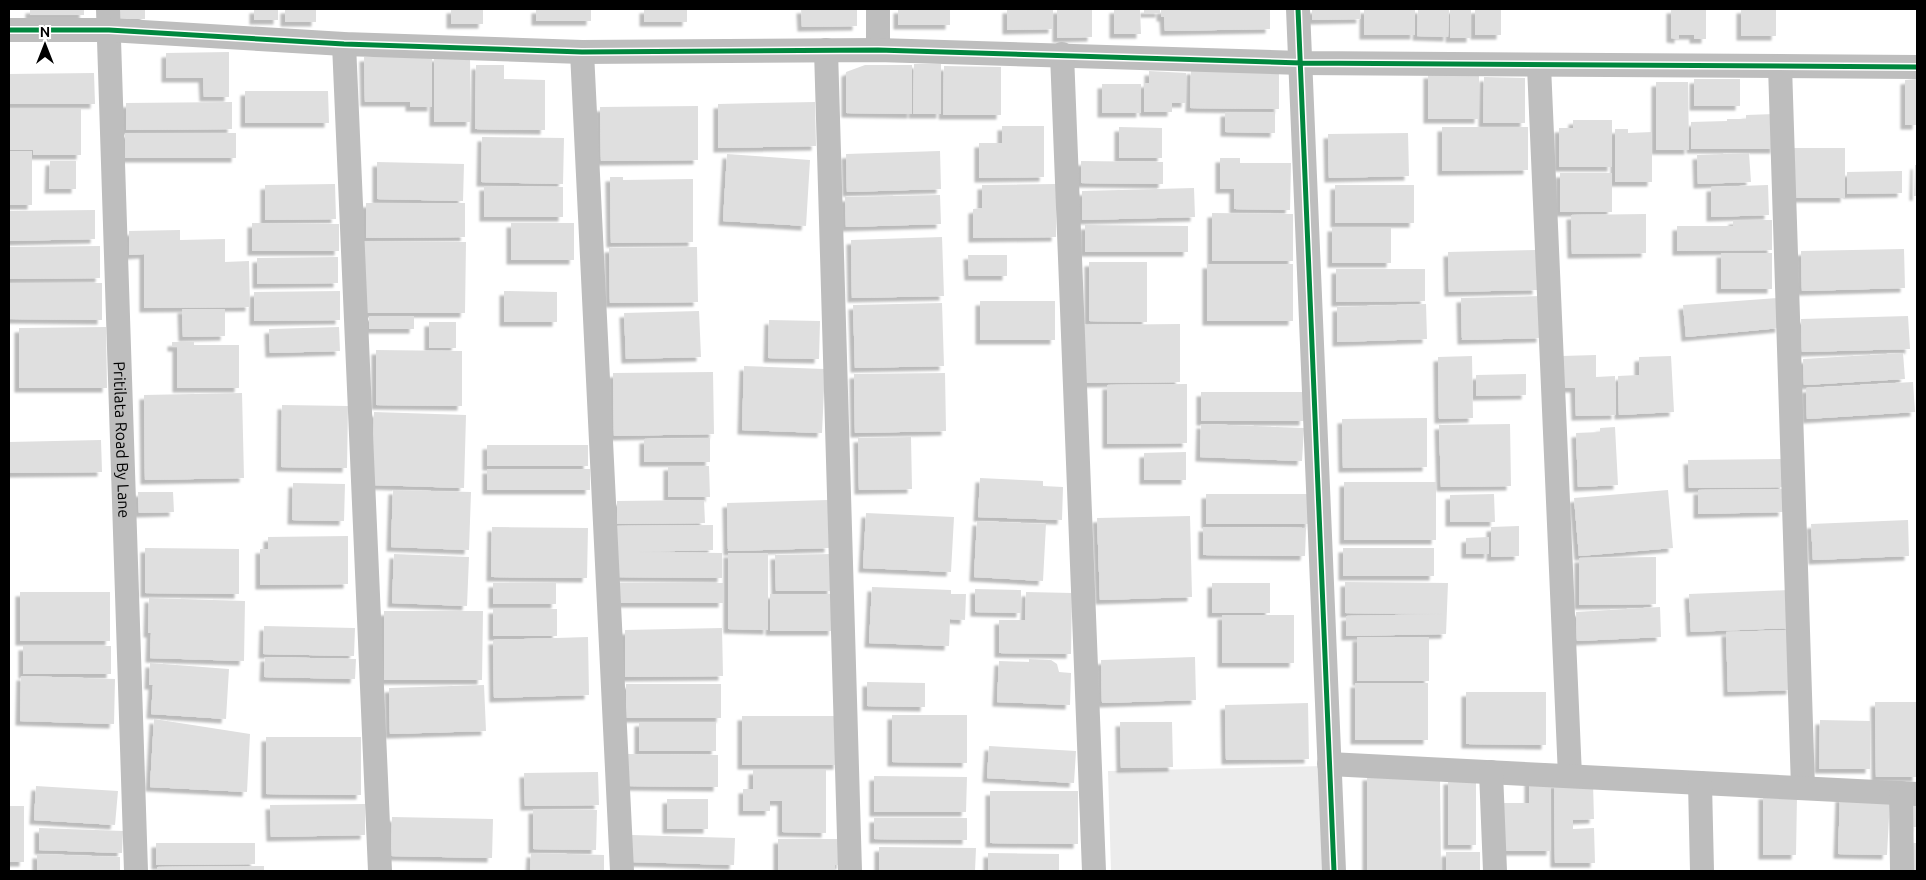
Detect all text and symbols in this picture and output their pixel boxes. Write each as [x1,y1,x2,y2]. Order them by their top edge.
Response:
north arrow [20,20,70,70]
text: N [40,24,50,40]
street label: Pritilata Road By Lane [110,361,134,518]

